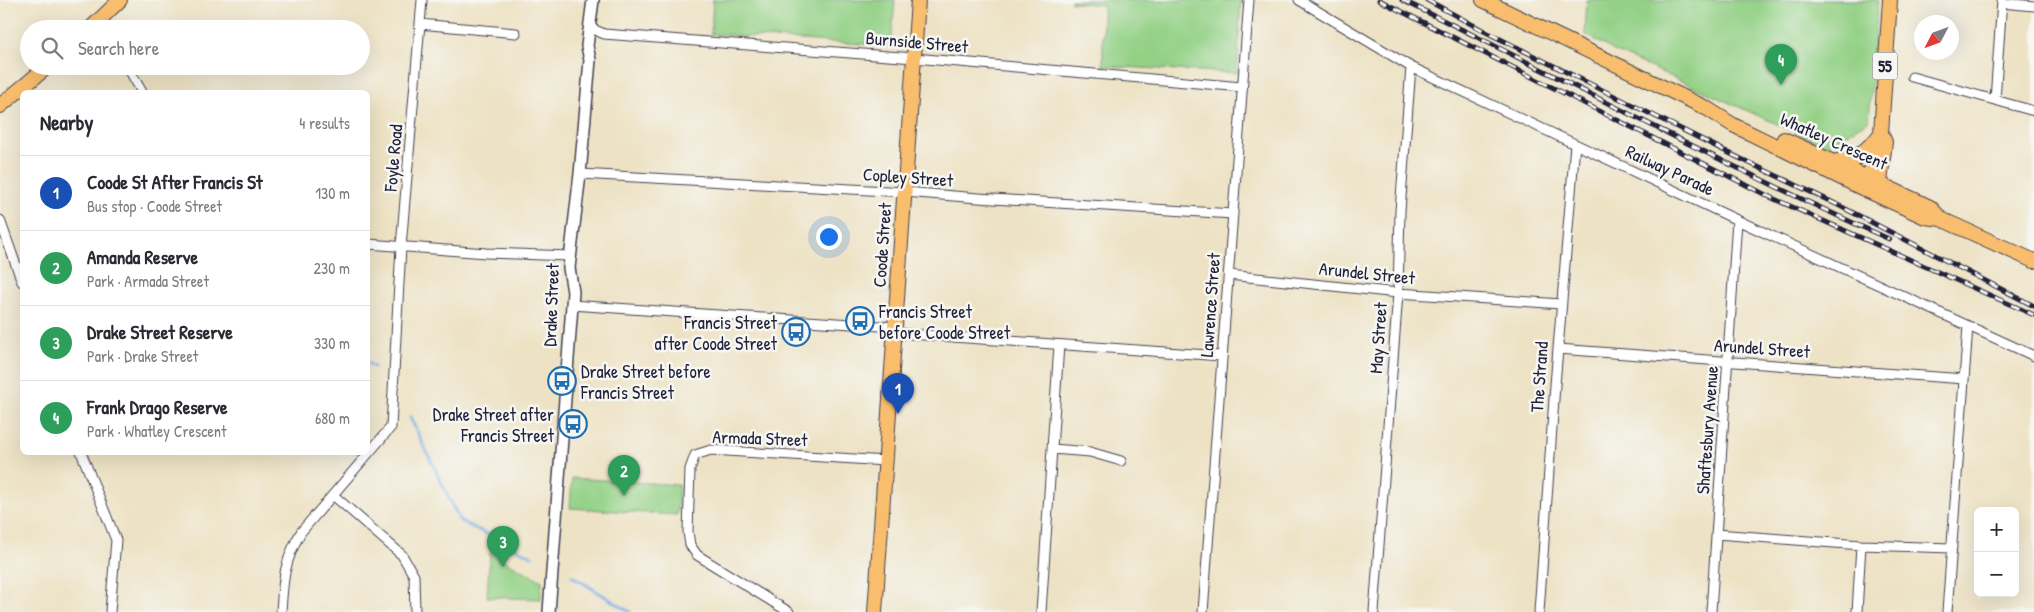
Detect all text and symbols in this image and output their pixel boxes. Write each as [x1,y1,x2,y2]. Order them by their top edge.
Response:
north arrow [1914,15,1959,60]
search box [20,20,370,75]
street label: Burnside Street [865,25,970,59]
icon: search [38,34,66,62]
text: Search here [78,35,159,61]
pin: 4 [1765,44,1797,85]
road number: 55 [1872,52,1898,80]
street label: Whatley Crescent [1776,106,1892,176]
text: Nearby [40,108,93,137]
text: 4 results [299,112,350,134]
street label: Foyle Road [378,123,408,194]
street label: Railway Parade [1622,139,1718,201]
street label: Copley Street [862,161,955,193]
text: Coode St After Francis St [87,169,263,195]
text: 1 [53,182,59,204]
text: 130 m [315,182,350,204]
text: Bus stop · Coode Street [87,195,222,217]
street label: Coode Street [867,201,897,288]
your location [816,224,842,250]
text: Amanda Reserve [87,244,198,270]
street label: Lawrence Street [1194,251,1226,358]
street label: Arundel Street [1318,256,1417,291]
text: 2 [52,257,60,279]
text: 230 m [314,257,350,279]
street label: Drake Street [537,262,565,347]
text: Park · Armada Street [87,270,209,292]
place label: Francis Street before Coode Street [878,299,1011,345]
street label: May Street [1363,301,1393,375]
bus stop icon: Francis Street before Coode Street [845,306,875,336]
place label: Francis Street after Coode Street [654,310,778,356]
bus stop icon: Francis Street after Coode Street [781,317,811,347]
text: Drake Street Reserve [87,319,233,345]
text: 3 [52,332,60,354]
text: 330 m [314,332,350,354]
street label: Arundel Street [1713,332,1812,364]
street label: The Strand [1524,341,1554,413]
text: Park · Drake Street [87,345,198,367]
place label: Drake Street before Francis Street [580,359,711,405]
street label: Shaftesbury Avenue [1690,365,1724,495]
bus stop icon: Drake Street before Francis Street [547,366,577,396]
pin: 1 [882,373,914,414]
text: Frank Drago Reserve [87,394,228,420]
place label: Drake Street after Francis Street [433,402,555,448]
text: 4 [53,407,59,429]
text: 680 m [315,407,350,429]
bus stop icon: Drake Street after Francis Street [558,409,588,439]
text: Park · Whatley Crescent [87,420,227,442]
street label: Armada Street [712,424,809,452]
pin: 2 [608,455,640,496]
map controls [1974,507,2019,597]
button: + [1974,507,2019,552]
pin: 3 [487,526,519,567]
button: − [1974,552,2019,597]

